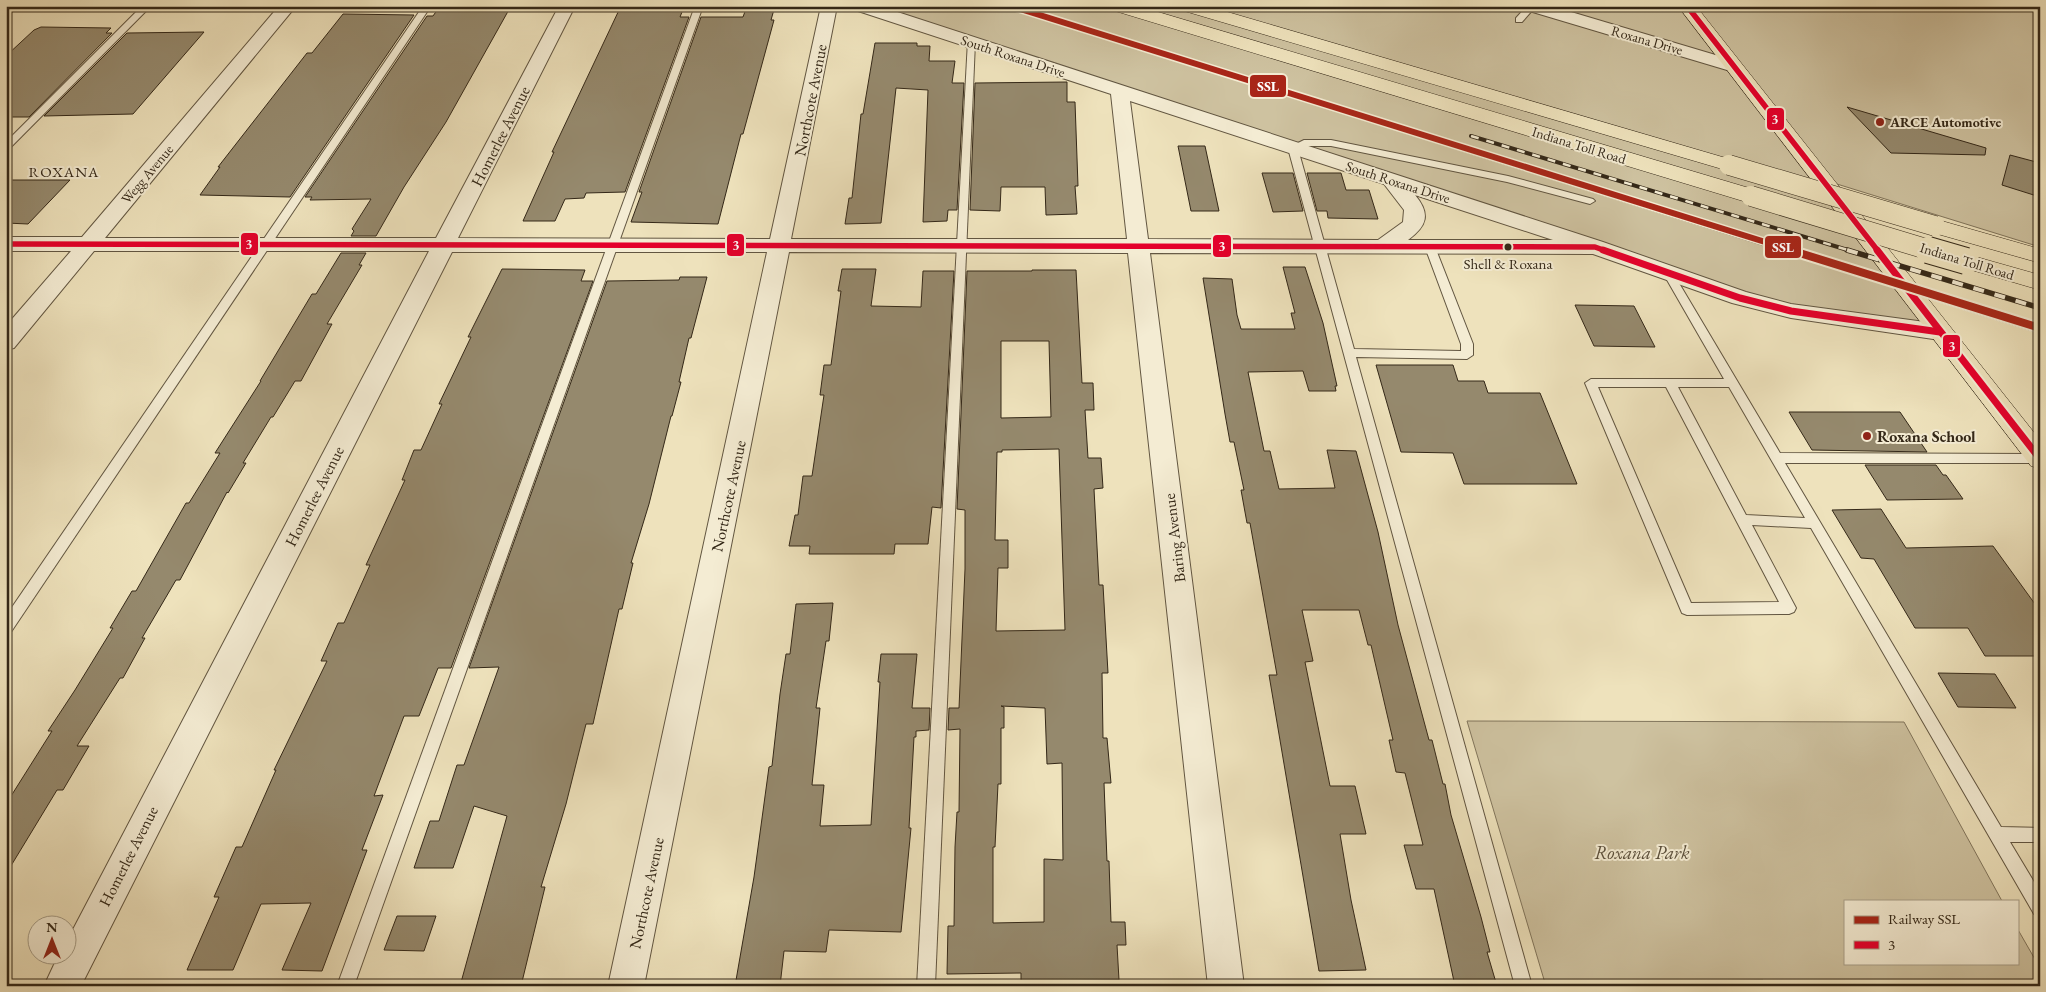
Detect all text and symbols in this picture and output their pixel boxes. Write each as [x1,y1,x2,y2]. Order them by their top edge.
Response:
street label: Roxana Drive [1609,21,1685,59]
street label: South Roxana Drive [959,31,1068,82]
street label: Northcote Avenue [789,42,832,158]
line badge: SSL [1249,74,1287,98]
text: SSL [1257,77,1280,95]
street label: Homerlee Avenue [466,82,535,190]
line badge: 3 [1766,107,1785,131]
text: 3 [1771,110,1779,128]
place label: ARCE Automotive [1889,113,2001,131]
marker: ARCE Automotive [1874,116,1886,128]
street label: Indiana Toll Road [1530,122,1629,168]
street label: Wegg Avenue [117,140,177,207]
street label: South Roxana Drive [1344,157,1453,208]
district label: ROXANA [29,162,99,181]
line badge: 3 [240,232,259,256]
line badge: 3 [726,233,745,257]
line badge: 3 [1212,234,1232,258]
text: 3 [245,235,253,253]
line badge: SSL [1764,235,1802,259]
text: 3 [732,236,740,254]
text: 3 [1218,237,1226,255]
text: SSL [1772,238,1795,256]
street label: Indiana Toll Road [1918,238,2017,284]
marker: Shell & Roxana [1503,242,1513,252]
place label: Shell & Roxana [1464,254,1552,273]
line badge: 3 [1942,334,1961,358]
text: 3 [1948,337,1956,355]
place label: Roxana School [1877,426,1976,447]
marker: Roxana School [1861,430,1873,442]
street label: Northcote Avenue [706,438,751,554]
street label: Homerlee Avenue [280,442,349,550]
street label: Baring Avenue [1159,492,1190,584]
street label: Homerlee Avenue [94,802,163,910]
street label: Northcote Avenue [624,835,669,951]
park label: Roxana Park [1594,840,1690,865]
legend [1844,900,2018,964]
text: Railway SSL [1888,909,1960,928]
north arrow [28,914,78,964]
text: N [46,918,58,936]
text: 3 [1888,935,1895,954]

